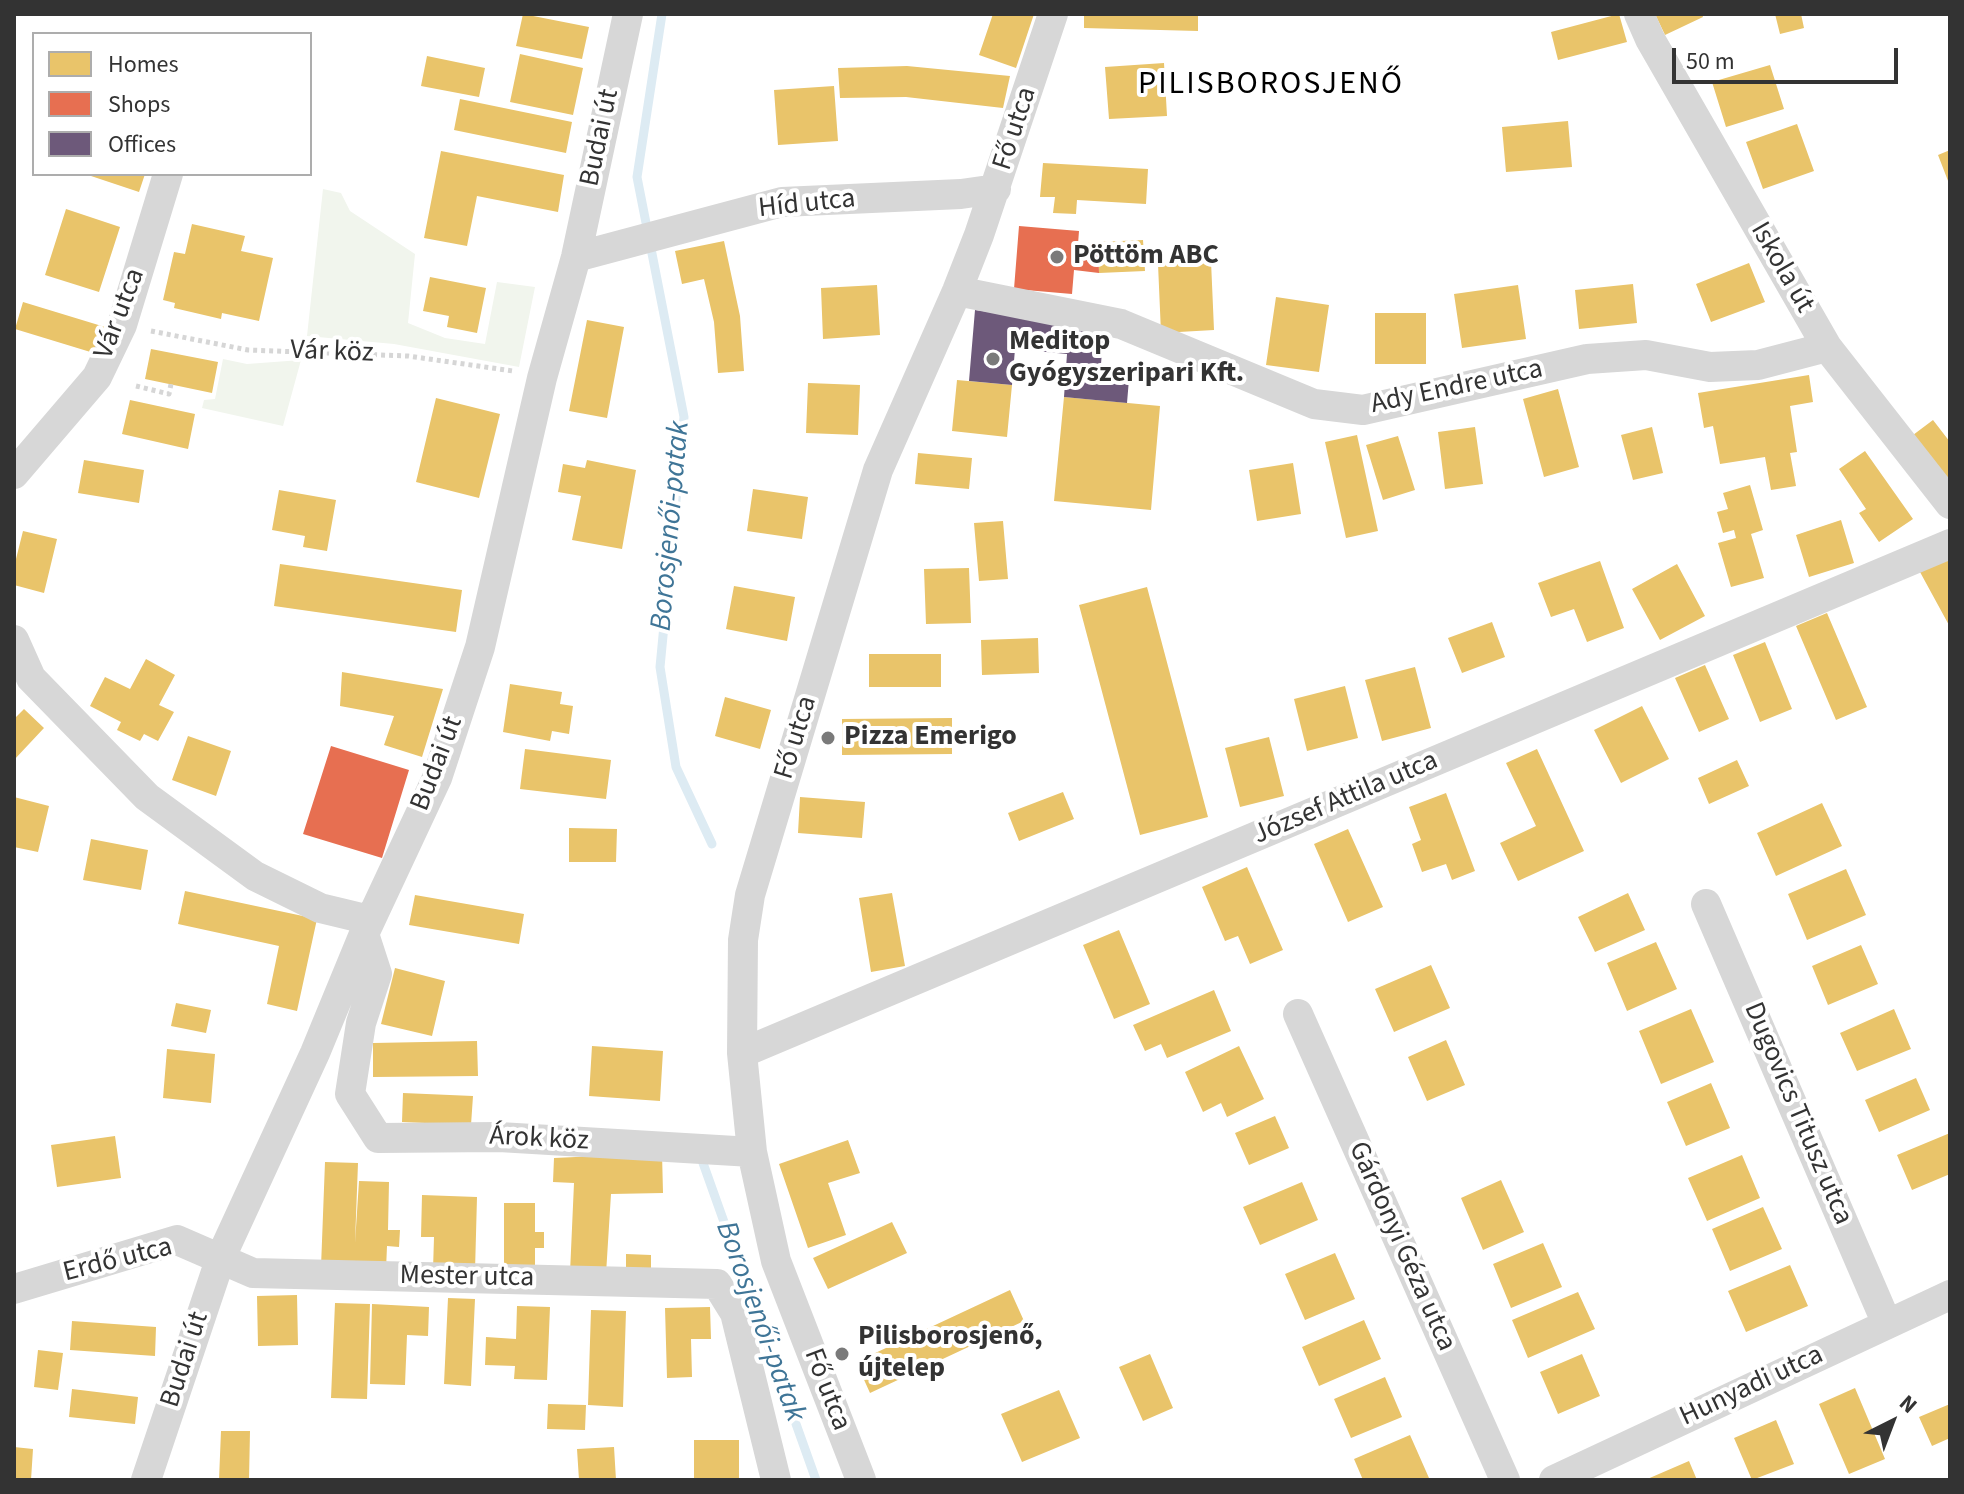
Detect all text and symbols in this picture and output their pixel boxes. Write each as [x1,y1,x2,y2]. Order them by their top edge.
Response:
legend [32,32,312,176]
scale bar [1676,32,1902,82]
text: 50 m [1686,44,1735,79]
text: Homes [108,47,179,82]
district label: PILISBOROSJENŐ [1138,67,1404,105]
street label: Fő utca [987,83,1045,175]
street label: Budai út [574,86,628,190]
text: Shops [108,87,170,122]
text: Offices [108,127,176,162]
street label: Híd utca [757,183,857,227]
street label: Iskola út [1742,217,1820,319]
place label: Pöttöm ABC [1073,240,1219,274]
marker: Pöttöm ABC [1048,248,1066,266]
street label: Vár utca [88,264,154,364]
place label: Meditop Gyógyszeripari Kft. [1009,326,1244,392]
street label: Vár köz [290,335,374,371]
marker: Meditop Gyógyszeripari Kft. [984,350,1002,368]
street label: Ady Endre utca [1368,353,1546,423]
water label: Borosjenői-patak [645,420,699,632]
street label: Fő utca [768,692,826,784]
street label: Budai út [405,712,471,816]
place label: Pizza Emerigo [844,721,1017,755]
marker: Pizza Emerigo [819,729,837,747]
street label: József Attila utca [1249,745,1443,853]
street label: Dugovics Titusz utca [1735,998,1859,1230]
street label: Árok köz [488,1121,590,1159]
street label: Gárdonyi Géza utca [1340,1137,1462,1357]
water label: Borosjenői-patak [706,1217,812,1427]
street label: Erdő utca [60,1231,176,1291]
street label: Mester utca [399,1260,535,1296]
street label: Budai út [155,1308,217,1412]
place label: Pilisborosjenő, újtelep [858,1321,1043,1387]
street label: Hunyadi utca [1675,1339,1829,1435]
street label: Fő utca [795,1344,857,1436]
marker: Pilisborosjenő, újtelep [833,1345,851,1363]
north arrow [1852,1382,1932,1462]
text: N [1892,1387,1924,1421]

